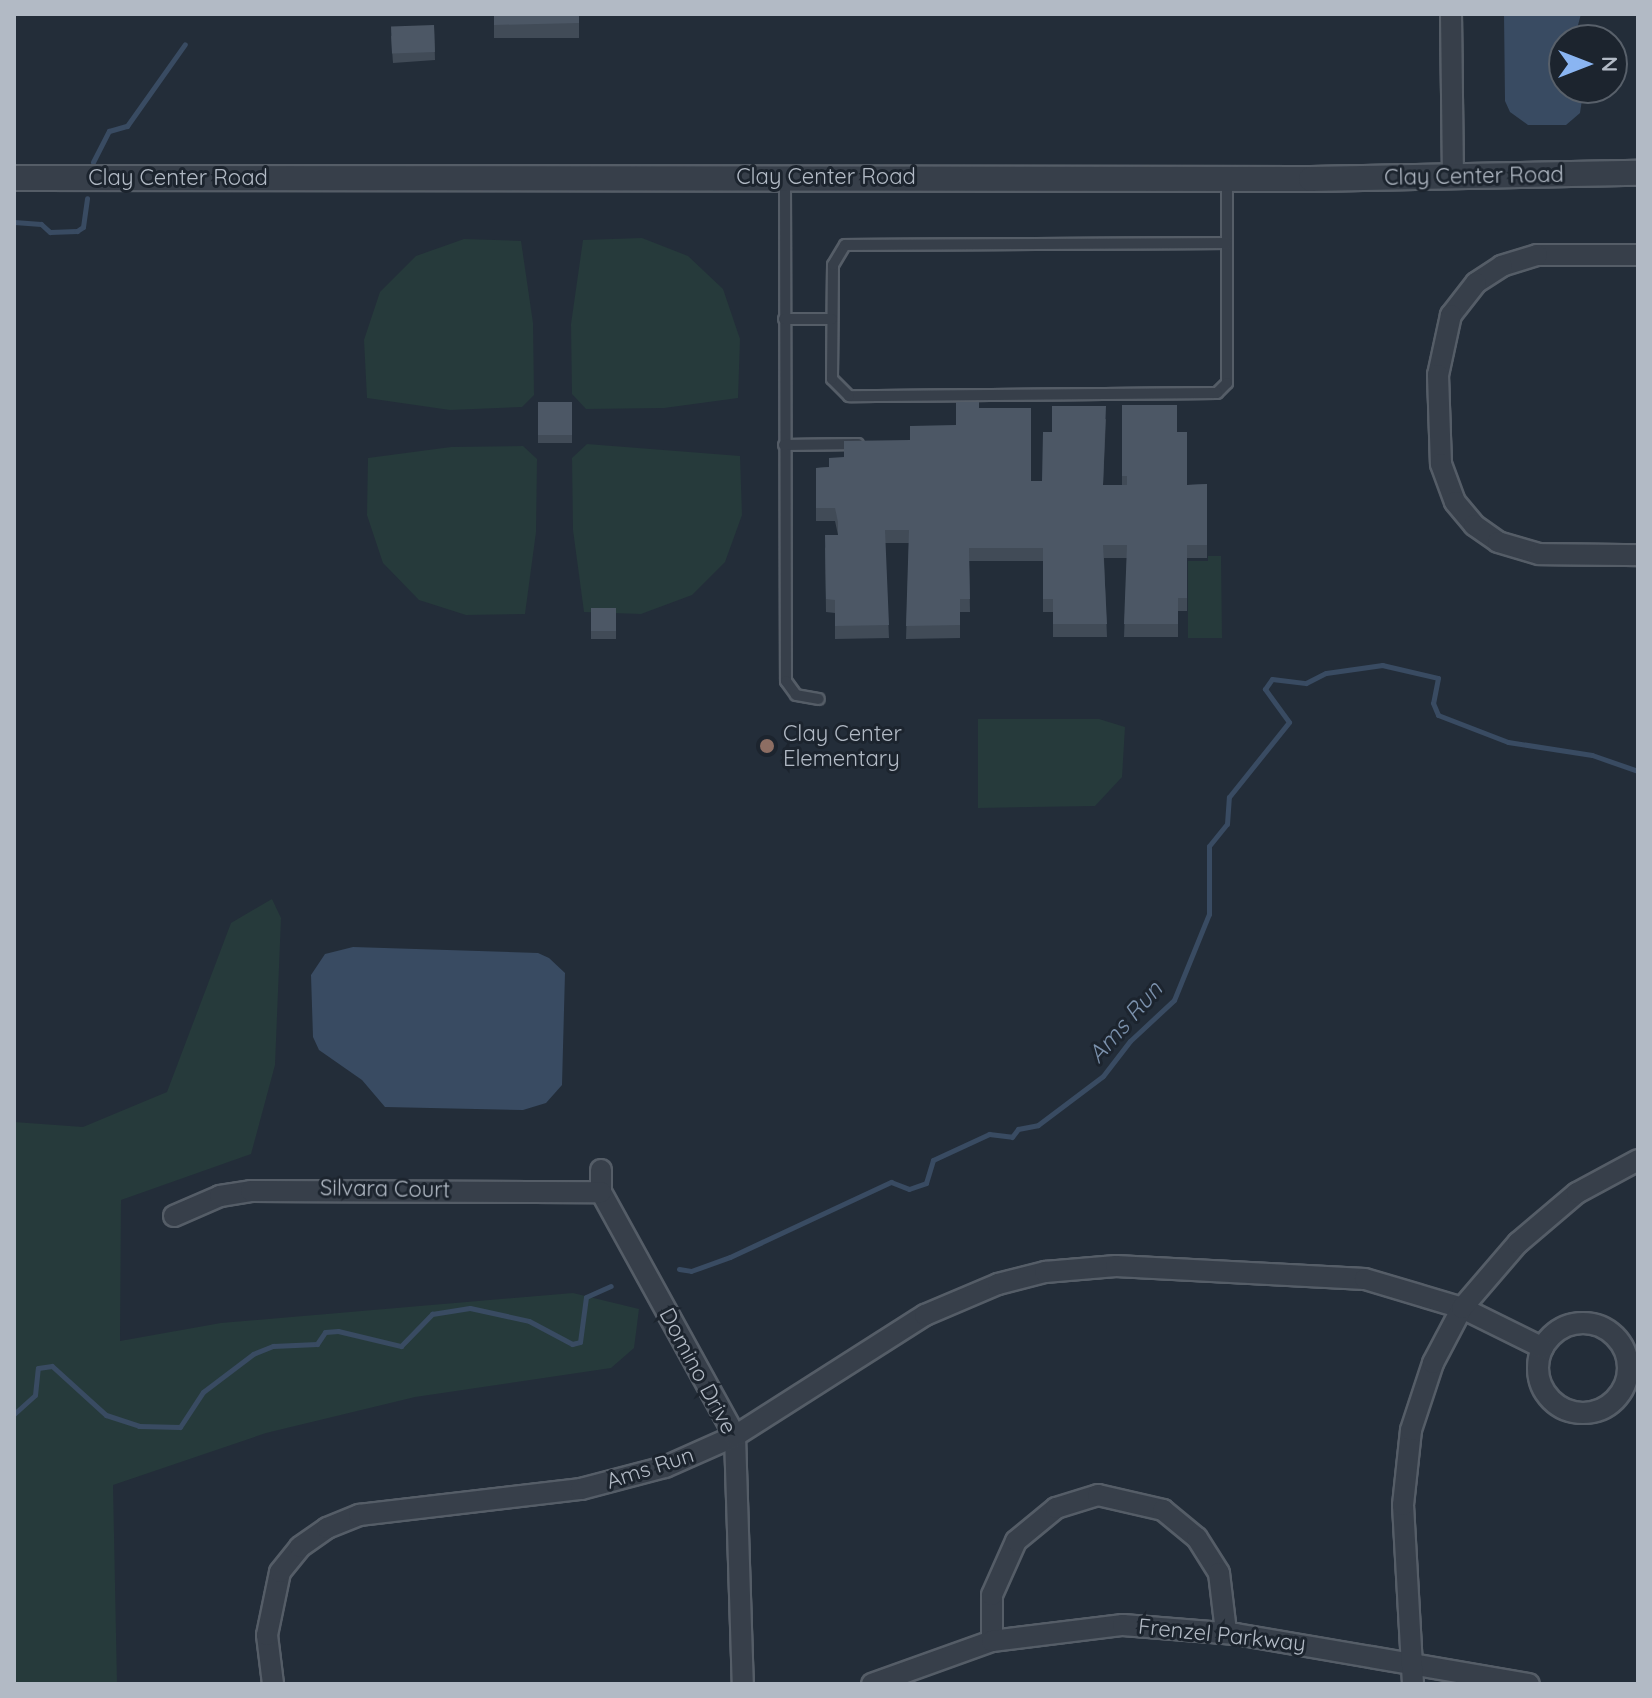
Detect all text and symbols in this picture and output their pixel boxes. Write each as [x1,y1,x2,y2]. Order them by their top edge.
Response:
north arrow [1548,24,1628,104]
text: N [1596,56,1624,72]
street label: Clay Center Road [1384,161,1564,191]
street label: Clay Center Road [736,164,916,190]
street label: Clay Center Road [88,165,268,191]
place label: Clay Center Elementary [783,720,902,772]
marker: Clay Center Elementary [758,737,776,755]
water label: Ams Run [1082,975,1168,1069]
street label: Silvara Court [320,1175,450,1203]
street label: Domino Drive [654,1303,742,1439]
street label: Ams Run [603,1441,697,1495]
street label: Frenzel Parkway [1137,1613,1307,1657]

